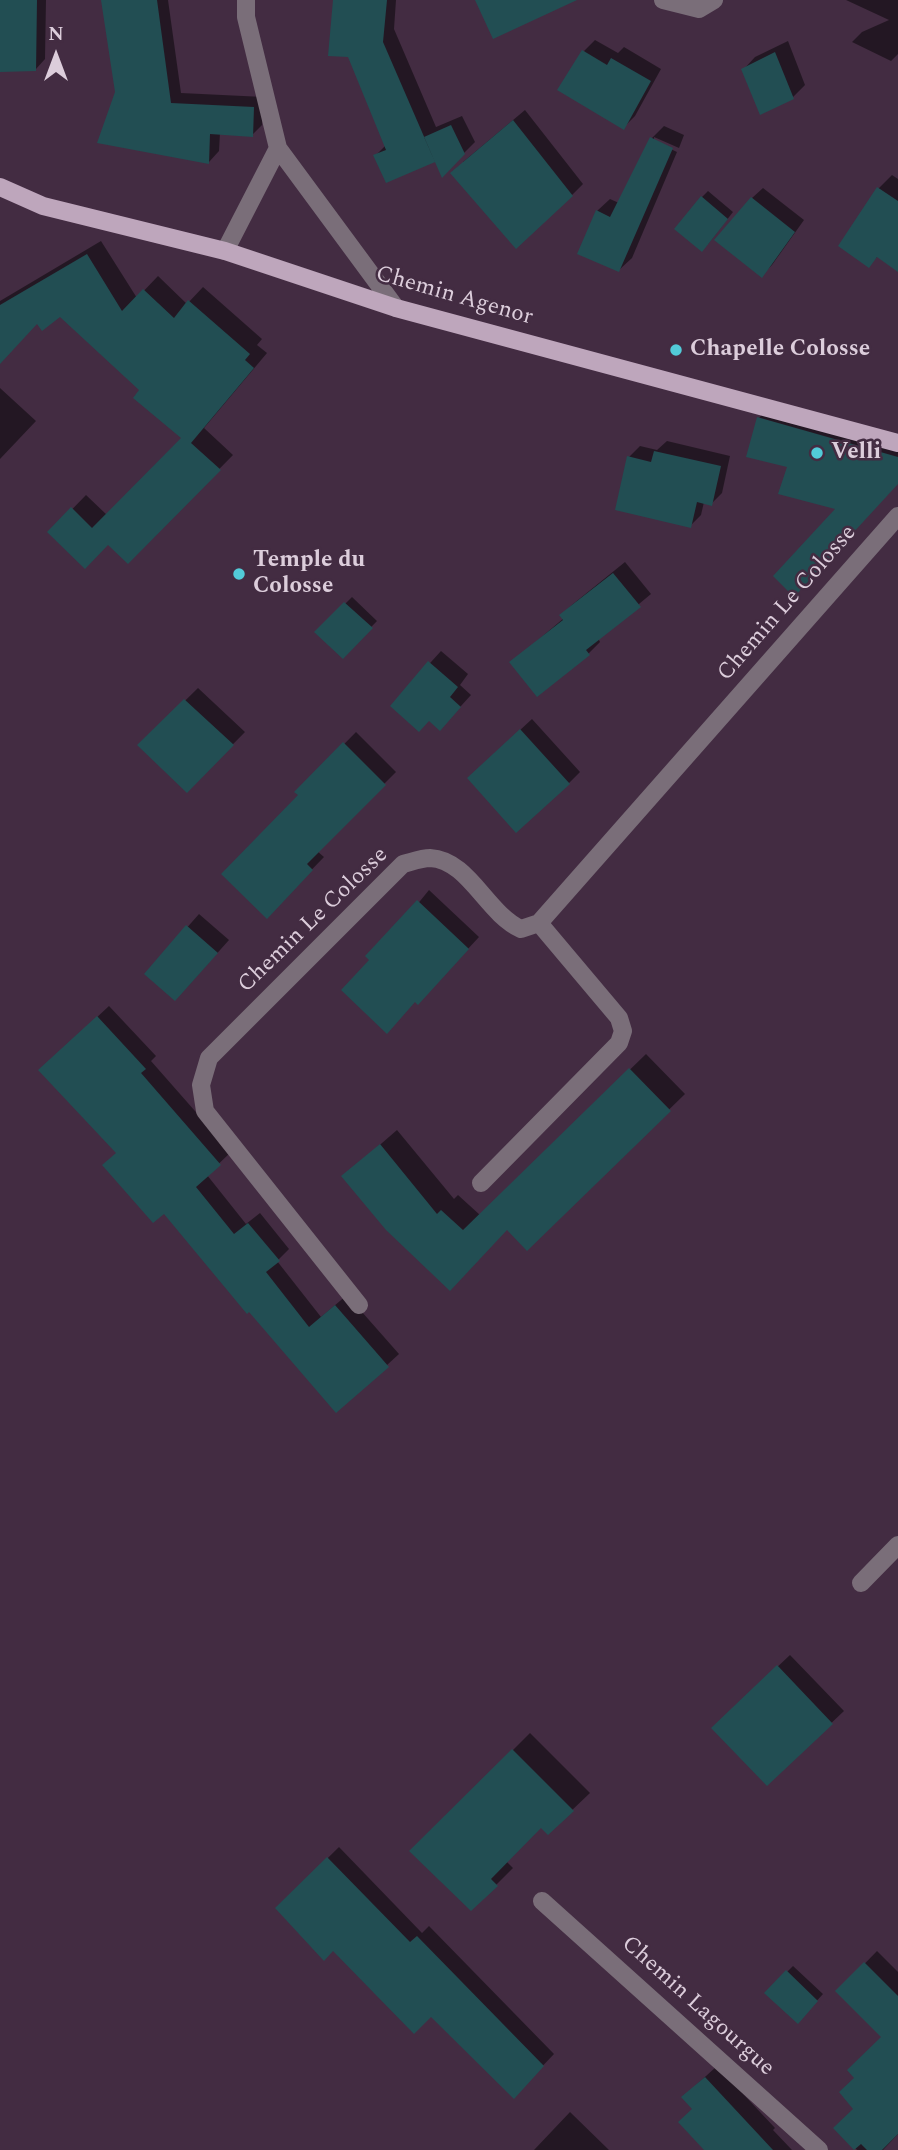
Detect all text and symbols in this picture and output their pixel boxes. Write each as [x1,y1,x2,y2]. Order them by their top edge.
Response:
text: N [48,20,64,49]
north arrow [21,21,91,91]
street label: Chemin Agenor [372,261,536,333]
place label: Chapelle Colosse [690,336,870,364]
marker: Chapelle Colosse [668,342,684,358]
place label: Velli [831,439,881,467]
marker: Velli [809,445,825,461]
street label: Chemin Le Colosse [713,520,863,688]
place label: Temple du Colosse [253,547,365,601]
marker: Temple du Colosse [231,566,247,582]
street label: Chemin Le Colosse [233,842,395,1000]
street label: Chemin Lagourgue [615,1931,779,2083]

